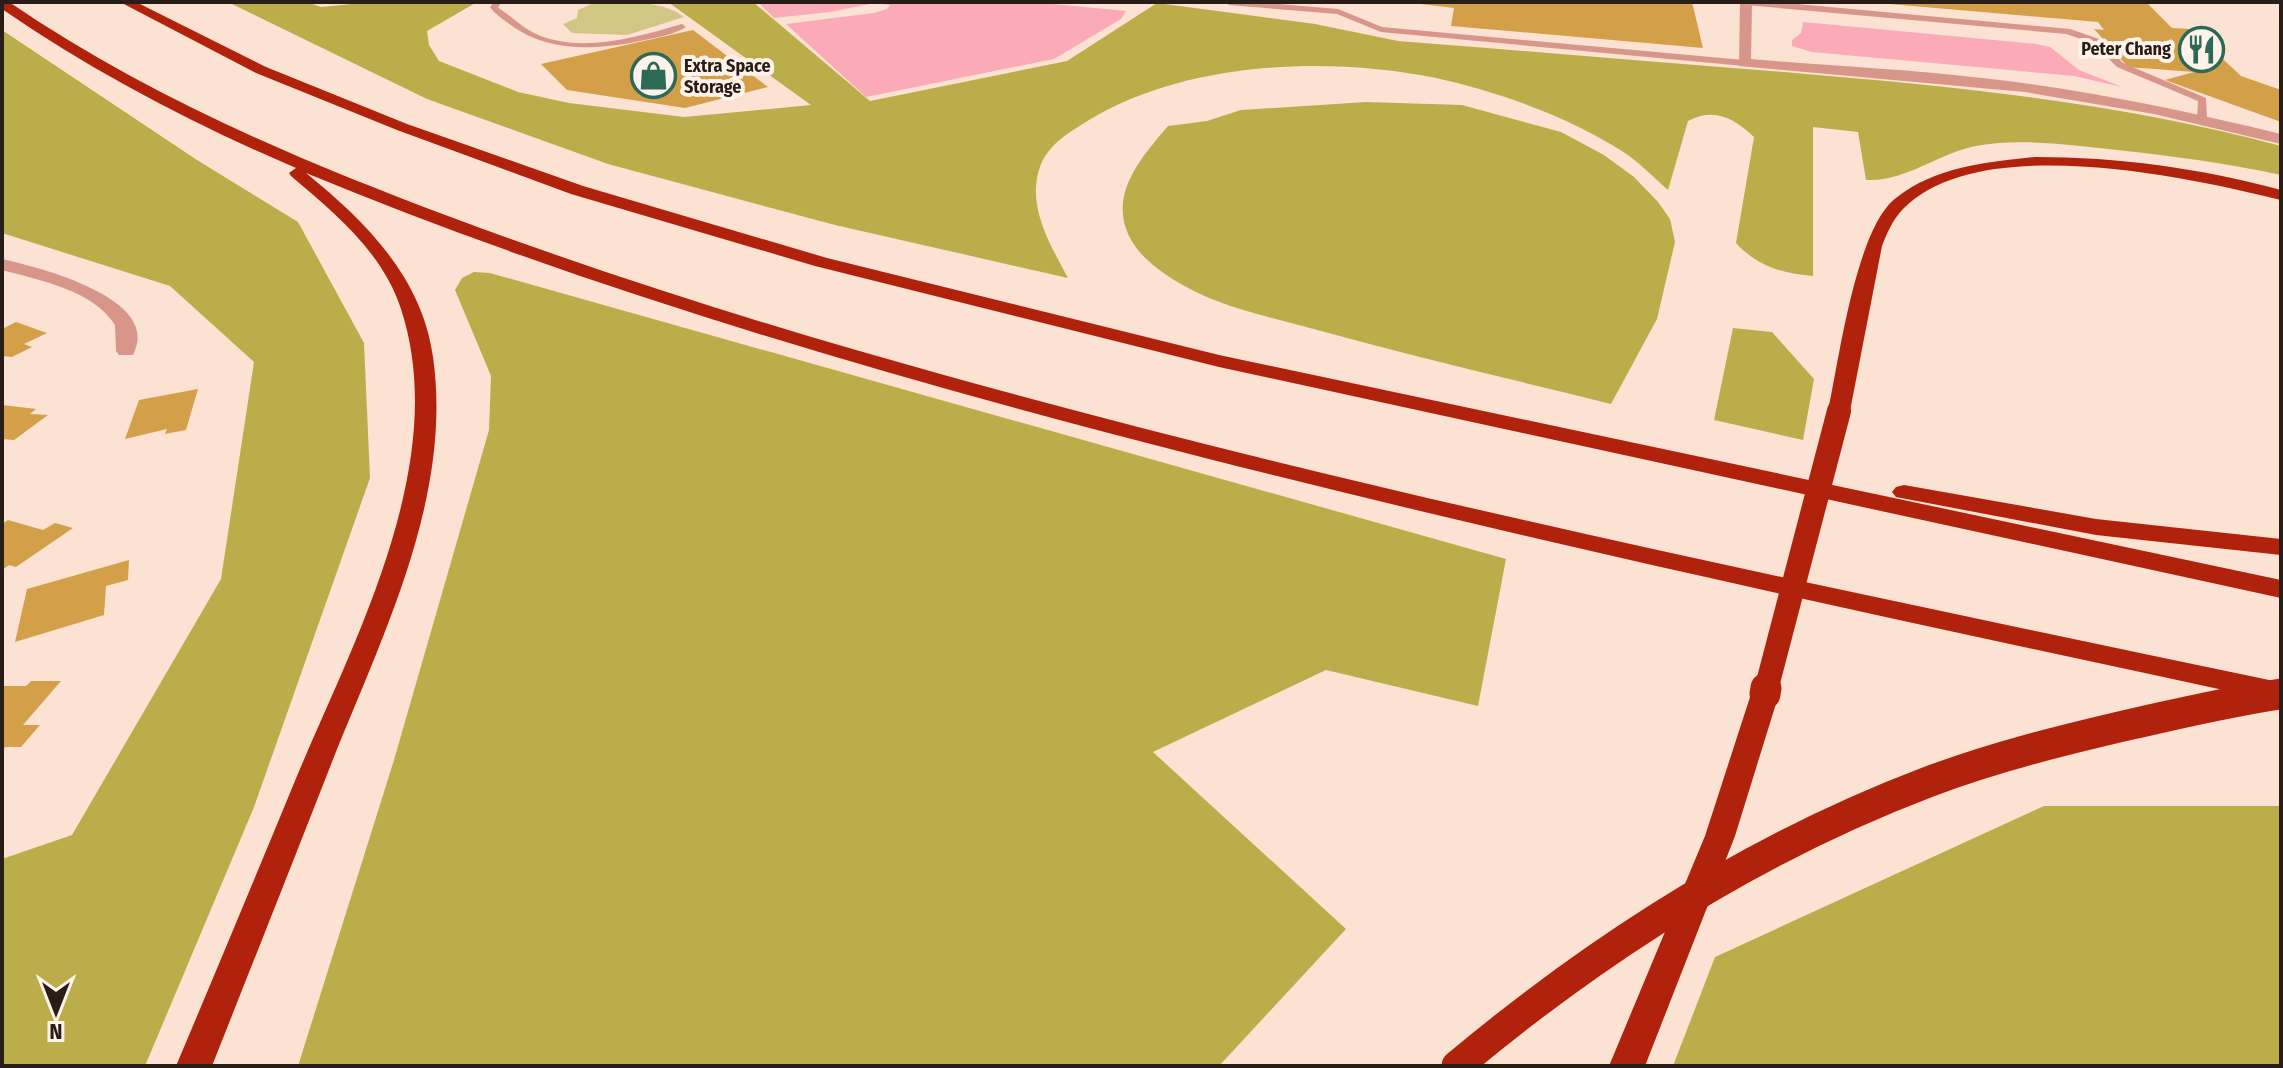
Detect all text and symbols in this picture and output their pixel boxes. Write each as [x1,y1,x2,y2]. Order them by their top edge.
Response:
restaurant icon: Peter Chang [2178,25,2226,73]
place label: Peter Chang [2081,38,2171,60]
shop icon: Extra Space Storage [629,52,677,100]
place label: Extra Space Storage [684,55,771,98]
north arrow [16,972,96,1052]
text: N [49,1018,63,1045]

